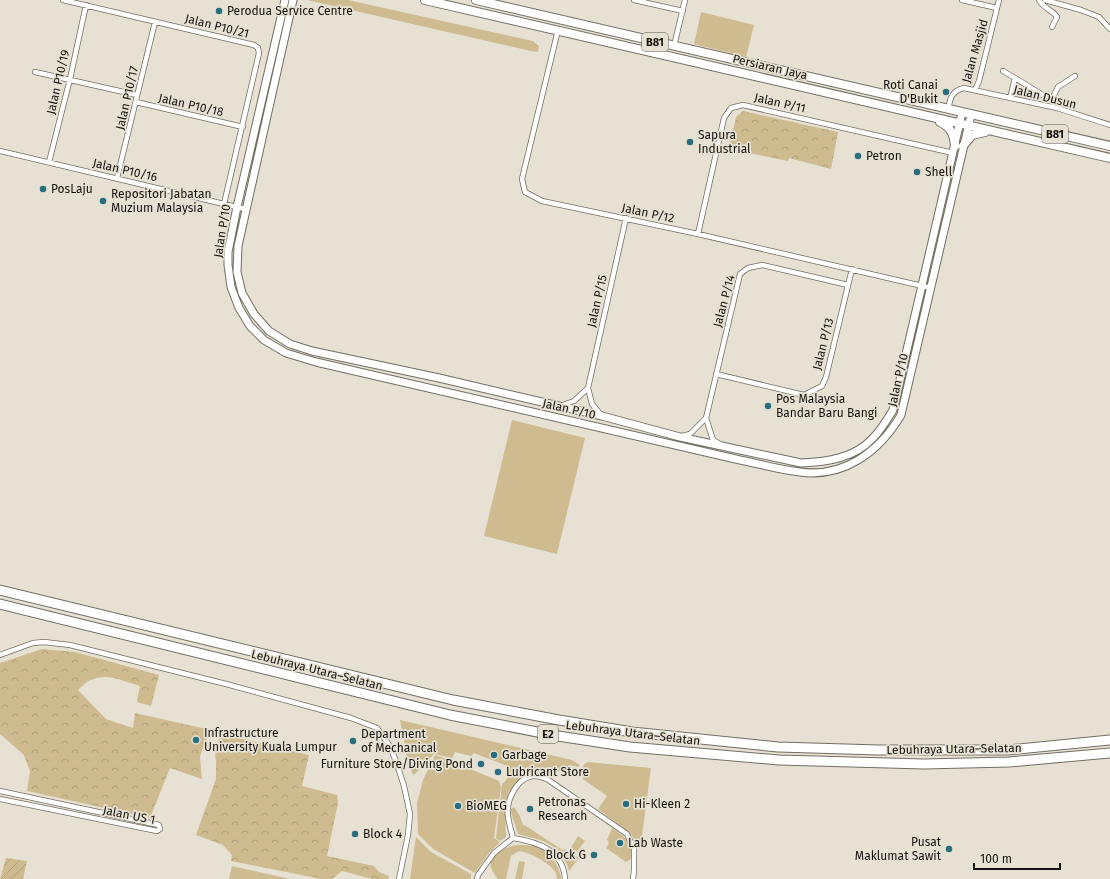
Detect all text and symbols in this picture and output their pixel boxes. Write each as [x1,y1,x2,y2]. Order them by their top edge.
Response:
place label: Perodua Service Centre [227,4,353,18]
marker: Perodua Service Centre [214,6,224,16]
street label: Jalan P10/21 [183,11,251,41]
street label: Jalan Masjid [959,18,991,84]
road number: B81 [642,33,668,51]
street label: Jalan P10/19 [44,48,72,116]
street label: Persiaran Jaya [731,52,809,82]
street label: Jalan P10/17 [113,65,141,131]
place label: Roti Canai D'Bukit [883,78,939,106]
street label: Jalan Dusun [1012,82,1078,112]
marker: Roti Canai D'Bukit [941,87,951,97]
street label: Jalan P/11 [753,90,807,116]
street label: Jalan P10/18 [157,91,225,119]
road number: B81 [1042,125,1068,143]
place label: Sapura Industrial [698,128,751,156]
marker: Sapura Industrial [685,137,695,147]
place label: Petron [866,149,902,163]
marker: Petron [853,151,863,161]
street label: Jalan P10/16 [91,156,159,184]
place label: Shell [925,165,953,179]
marker: Shell [912,167,922,177]
place label: PosLaju [51,182,93,196]
marker: PosLaju [38,184,48,194]
place label: Repositori Jabatan Muzium Malaysia [111,187,212,215]
marker: Repositori Jabatan Muzium Malaysia [98,196,108,206]
street label: Jalan P/12 [620,201,676,225]
street label: Jalan P/10 [211,203,233,259]
street label: Jalan P/15 [584,273,610,329]
street label: Jalan P/14 [710,273,738,329]
street label: Jalan P/13 [810,316,836,372]
street label: Jalan P/10 [885,352,911,408]
place label: Pos Malaysia Bandar Baru Bangi [776,392,877,420]
street label: Jalan P/10 [541,396,597,422]
marker: Pos Malaysia Bandar Baru Bangi [763,401,773,411]
street label: Lebuhraya Utara–Selatan [250,647,384,693]
street label: Lebuhraya Utara–Selatan [565,718,701,748]
road number: E2 [538,725,558,743]
place label: Infrastructure University Kuala Lumpur [204,726,337,754]
place label: Department of Mechanical [361,727,437,755]
marker: Infrastructure University Kuala Lumpur [191,735,201,745]
marker: Department of Mechanical [348,736,358,746]
street label: Lebuhraya Utara–Selatan [886,741,1022,757]
place label: Garbage [502,748,547,762]
marker: Garbage [489,750,499,760]
place label: Furniture Store/Diving Pond [321,757,473,771]
marker: Furniture Store/Diving Pond [476,759,486,769]
place label: Lubricant Store [506,765,589,779]
marker: Lubricant Store [493,767,503,777]
place label: Petronas Research [538,795,587,823]
place label: Hi-Kleen 2 [634,797,690,811]
place label: BioMEG [466,799,507,813]
marker: Hi-Kleen 2 [621,799,631,809]
marker: BioMEG [453,801,463,811]
street label: Jalan US 1 [102,803,156,827]
marker: Petronas Research [525,804,535,814]
place label: Block 4 [363,827,403,841]
marker: Block 4 [350,829,360,839]
place label: Pusat Maklumat Sawit [855,835,942,863]
place label: Lab Waste [628,836,683,850]
marker: Lab Waste [615,838,625,848]
marker: Pusat Maklumat Sawit [944,844,954,854]
scale bar [974,845,1060,871]
place label: Block G [546,848,586,862]
marker: Block G [589,850,599,860]
text: 100 m [980,852,1012,866]

